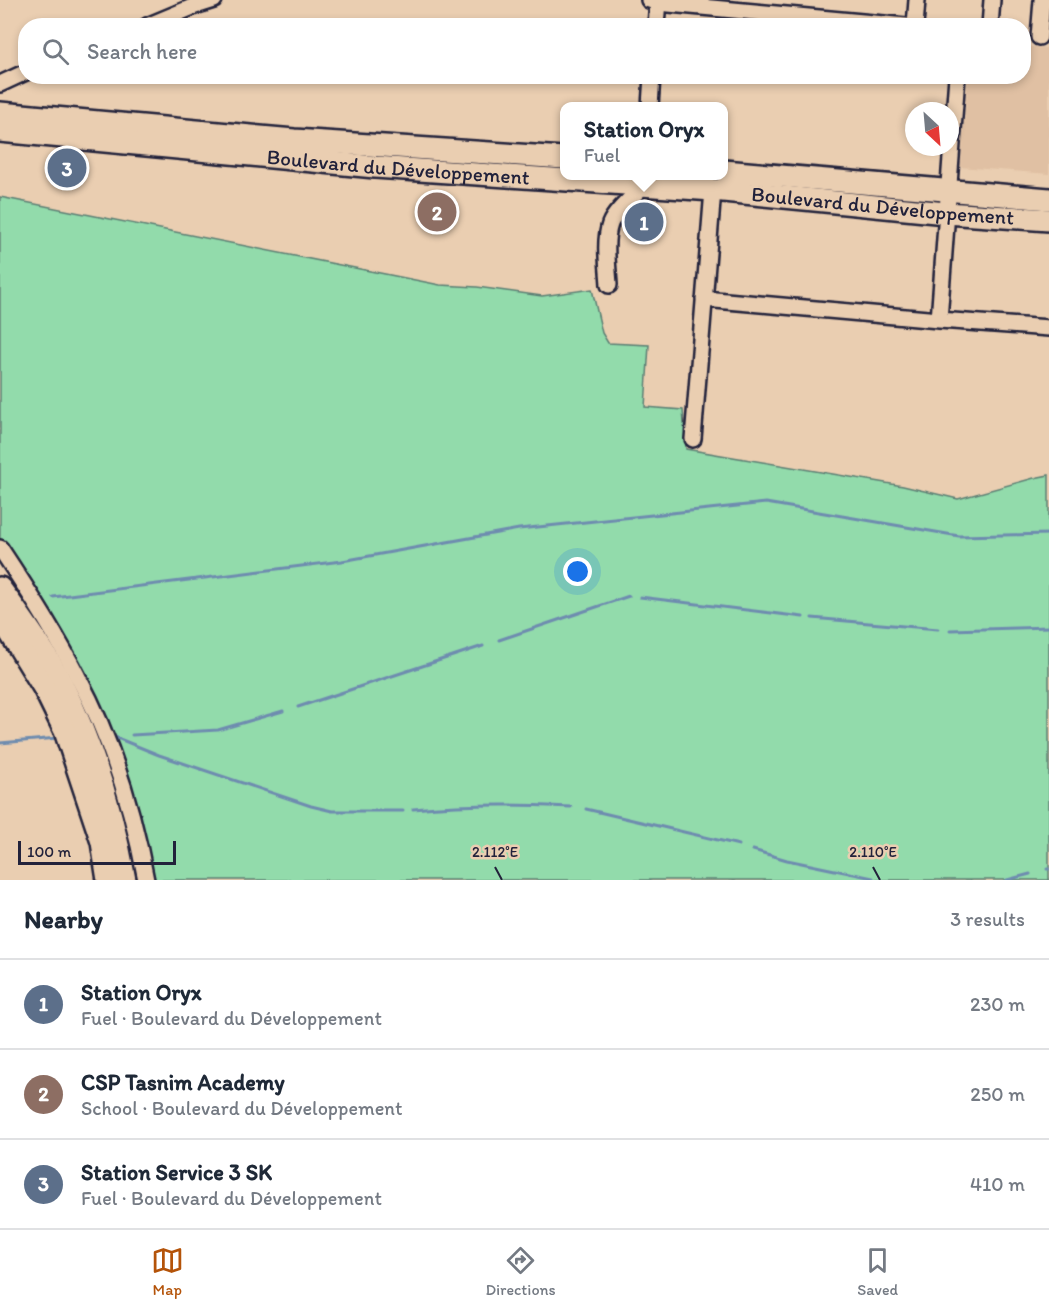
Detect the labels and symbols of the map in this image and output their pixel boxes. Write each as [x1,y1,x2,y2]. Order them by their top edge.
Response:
north arrow [905,102,959,156]
street label: Boulevard du Développement [266,144,531,190]
pin: 3 [48,146,86,190]
street label: Boulevard du Développement [750,181,1015,230]
pin: 2 [418,190,456,234]
pin: 1 [624,200,664,244]
your location [563,557,592,586]
scale bar [18,838,176,866]
text: 2.112°E [472,843,518,861]
text: 2.110°E [849,843,897,861]

